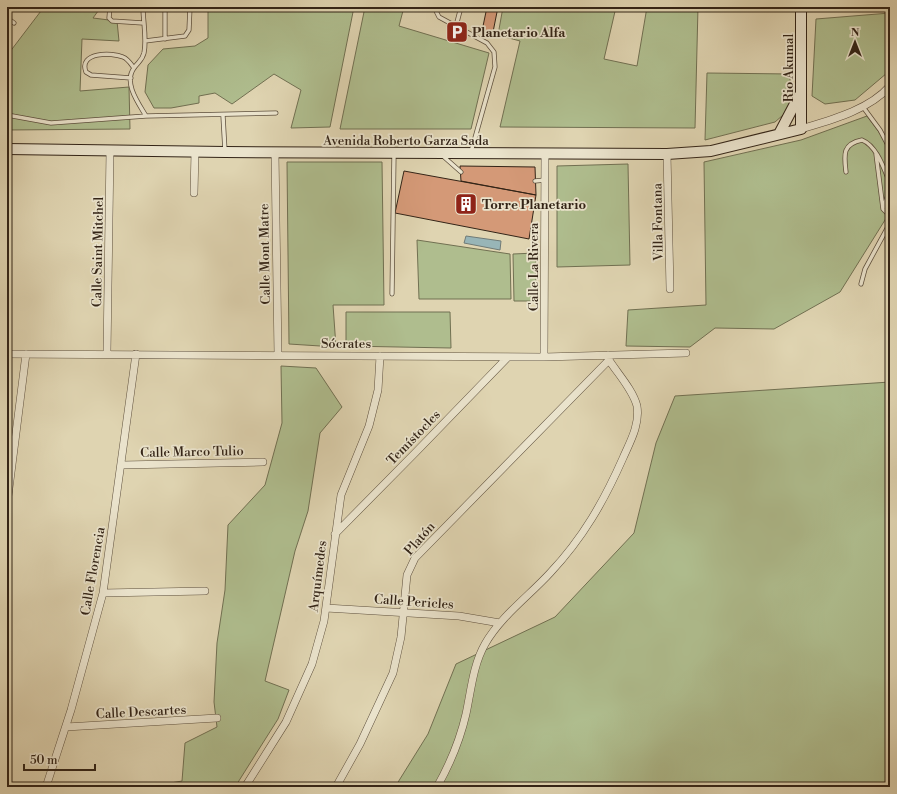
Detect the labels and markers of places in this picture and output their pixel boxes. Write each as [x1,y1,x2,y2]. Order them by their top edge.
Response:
parking icon: Planetario Alfa [444,19,470,45]
place label: Planetario Alfa [472,25,566,41]
building icon: Torre Planetario [453,191,479,217]
place label: Torre Planetario [482,197,586,213]

